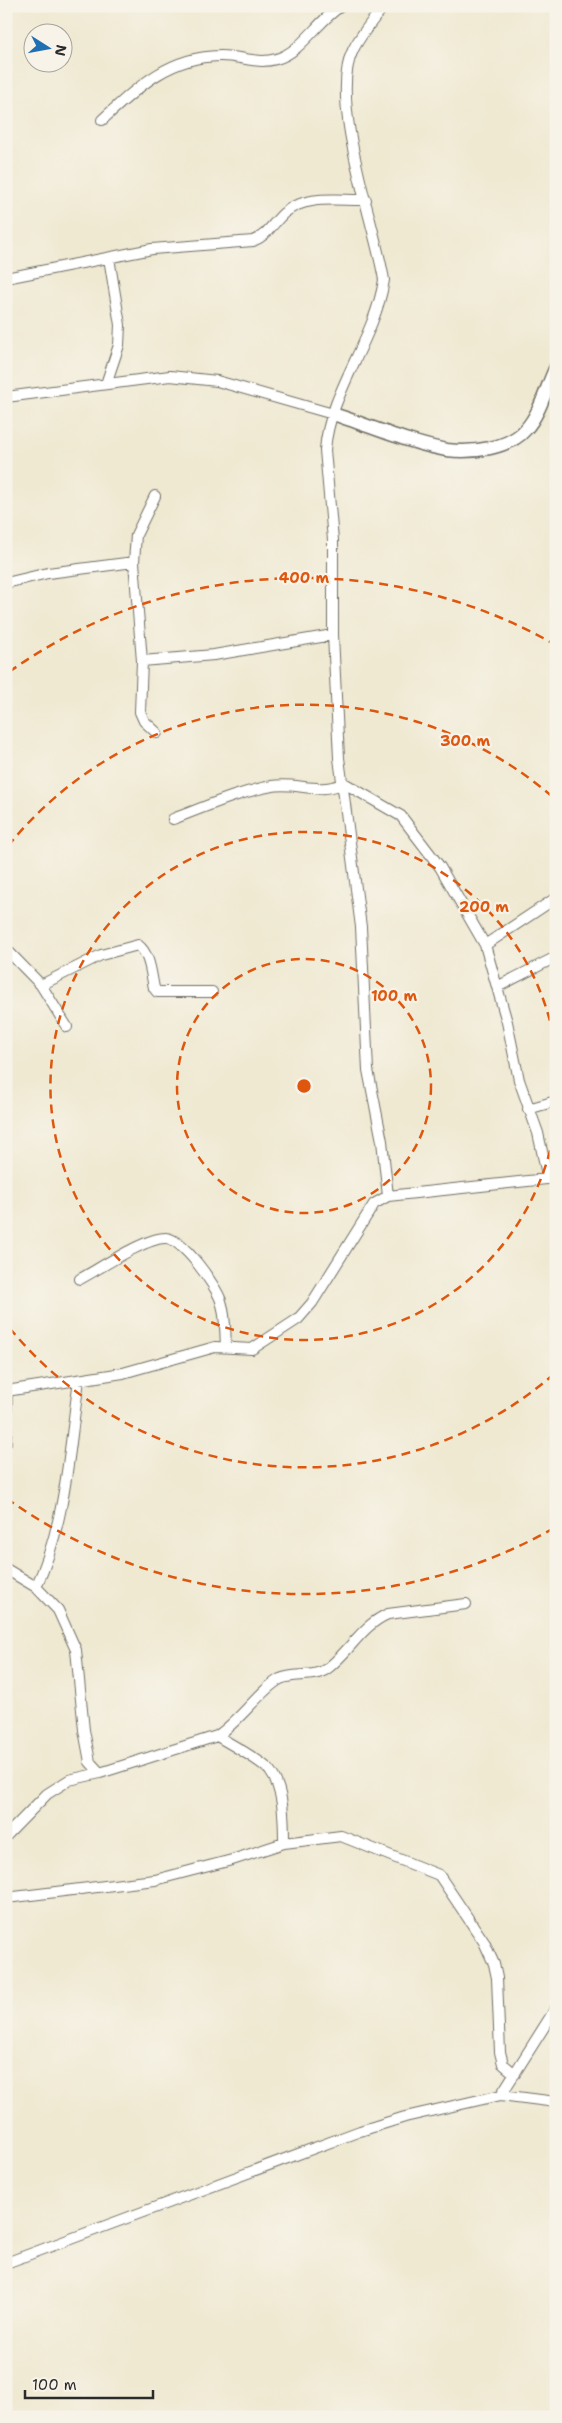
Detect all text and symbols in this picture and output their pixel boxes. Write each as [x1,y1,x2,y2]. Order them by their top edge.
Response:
north arrow [22,22,72,72]
text: N [51,43,71,58]
text: 400 m [279,568,329,588]
text: 300 m [440,731,490,751]
text: 200 m [459,897,509,917]
text: 100 m [371,986,417,1006]
centre of rings [295,1077,313,1095]
scale bar [25,2368,152,2400]
text: 100 m [32,2375,77,2395]

